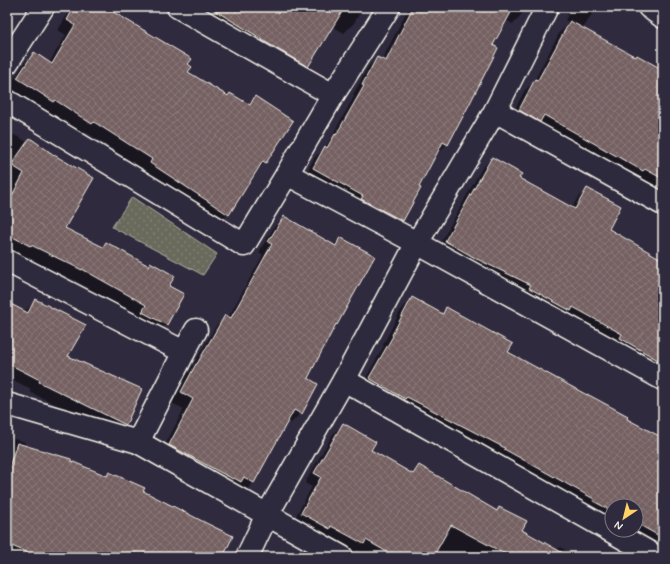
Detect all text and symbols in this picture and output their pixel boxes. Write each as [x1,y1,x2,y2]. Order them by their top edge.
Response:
north arrow [604,498,644,538]
text: N [612,518,626,533]

